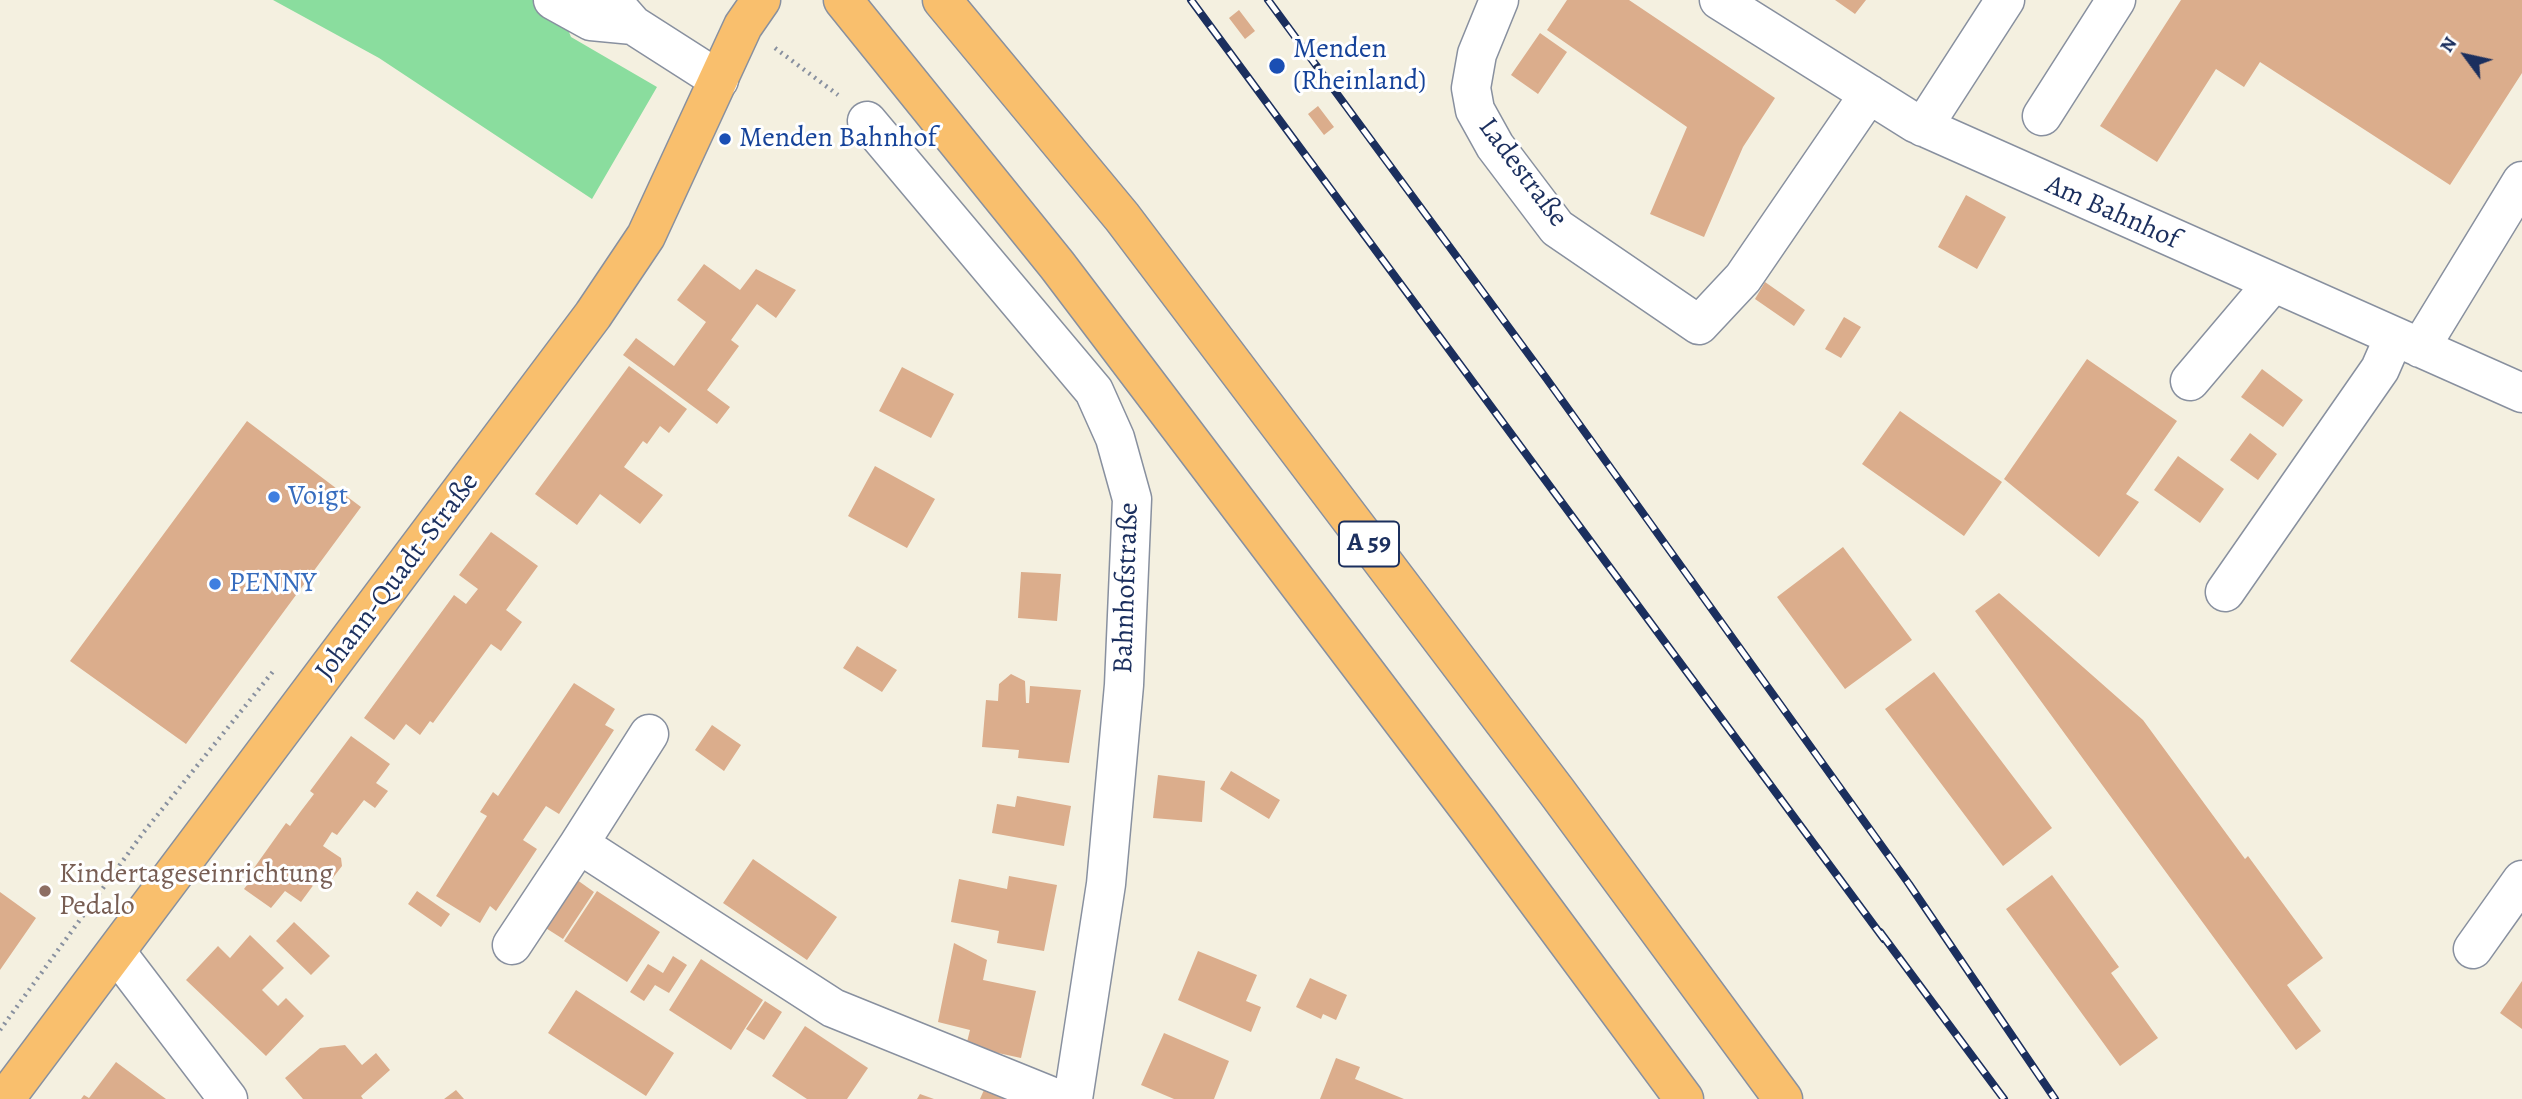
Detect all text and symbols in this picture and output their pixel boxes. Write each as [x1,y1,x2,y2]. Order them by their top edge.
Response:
north arrow [2431,21,2501,91]
text: N [2434,32,2463,57]
place label: Menden (Rheinland) [1293,33,1426,99]
marker: Menden (Rheinland) [1267,56,1287,76]
street label: Ladestraße [1470,112,1574,234]
place label: Menden Bahnhof [739,122,937,156]
marker: Menden Bahnhof [717,131,733,147]
street label: Am Bahnhof [2040,169,2184,257]
street label: Johann-Quadt-Straße [309,467,487,687]
place label: Voigt [288,480,348,514]
marker: Voigt [266,489,282,505]
street label: Bahnhofstraße [1107,502,1147,674]
road number: A 59 [1339,522,1399,566]
place label: PENNY [229,567,316,601]
marker: PENNY [207,576,223,592]
place label: Kindertageseinrichtung Pedalo [59,858,333,924]
marker: Kindertageseinrichtung Pedalo [37,883,53,899]

